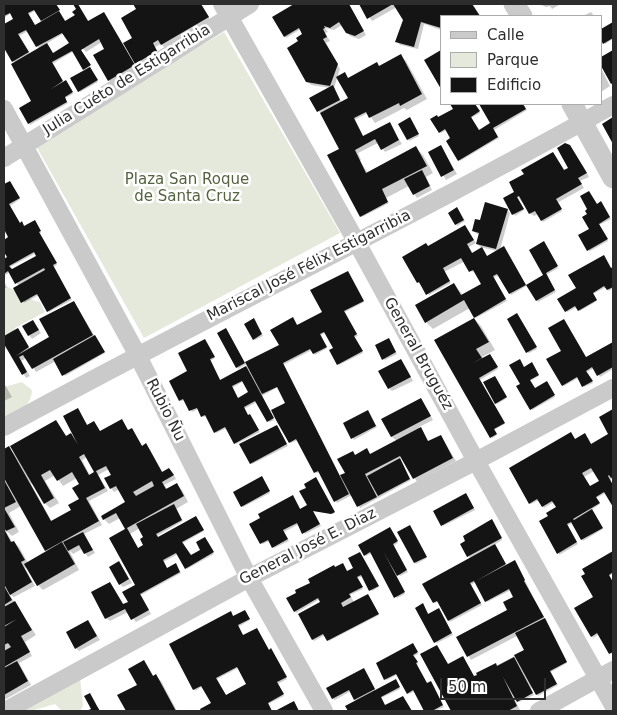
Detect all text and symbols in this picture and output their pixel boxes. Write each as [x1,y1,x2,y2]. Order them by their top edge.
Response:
legend [440,15,602,105]
street label: Julia Cuéto de Estigarribia [40,21,214,139]
text: Calle [487,26,524,44]
text: Parque [487,51,539,69]
text: Edificio [487,76,541,94]
park label: Plaza San Roque de Santa Cruz [125,171,249,206]
street label: Mariscal José Félix Estigarribia [204,207,414,325]
street label: General Bruguéz [380,295,456,413]
street label: Rubio Ñu [142,376,188,444]
street label: General José E. Diaz [237,505,379,589]
scale bar [442,668,548,700]
text: 50 m [448,678,486,696]

